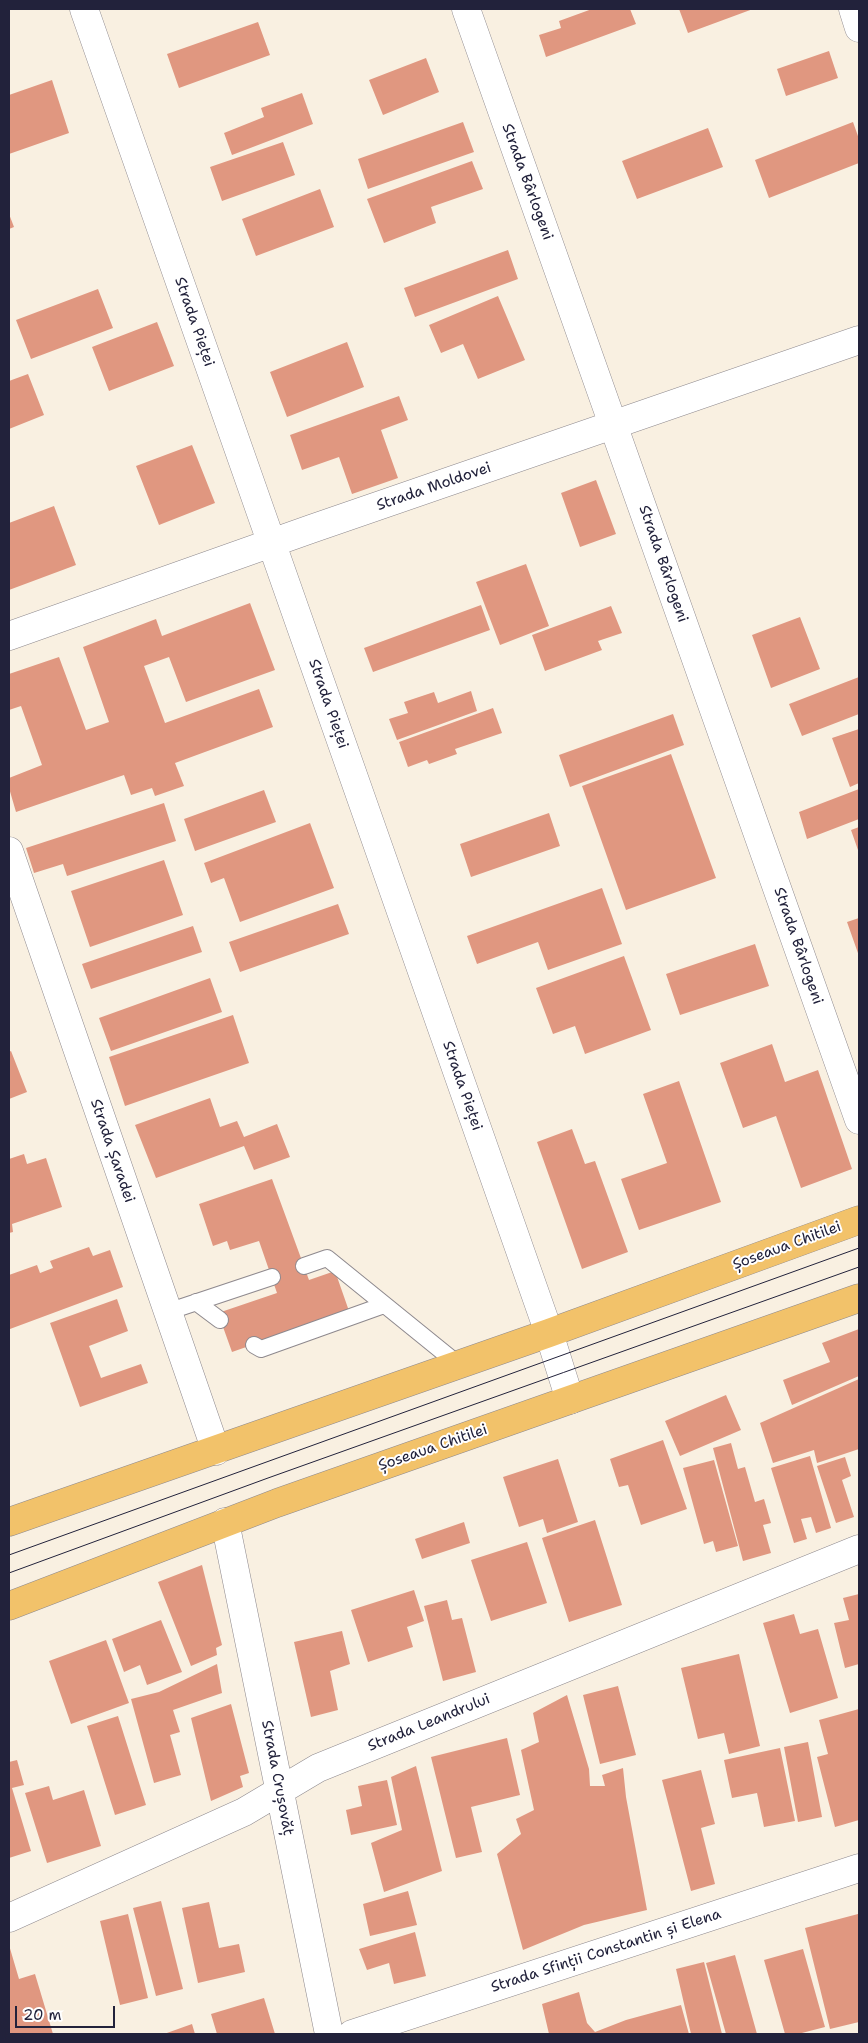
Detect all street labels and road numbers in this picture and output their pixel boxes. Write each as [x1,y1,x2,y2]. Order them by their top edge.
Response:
street label: Strada Bârlogeni [498,121,556,243]
street label: Strada Pieței [170,275,218,369]
street label: Strada Moldovei [374,459,494,515]
street label: Strada Bârlogeni [635,503,691,625]
street label: Strada Pieței [304,657,352,751]
street label: Strada Bârlogeni [770,885,826,1007]
street label: Strada Pieței [438,1039,486,1133]
street label: Strada Șaradei [86,1097,138,1205]
street label: Șoseaua Chitilei [730,1218,844,1274]
street label: Șoseaua Chitilei [376,1421,490,1475]
street label: Strada Leandrului [365,1690,493,1756]
street label: Strada Crușovăț [257,1719,297,1837]
street label: Strada Sfinții Constantin și Elena [489,1905,723,1997]

